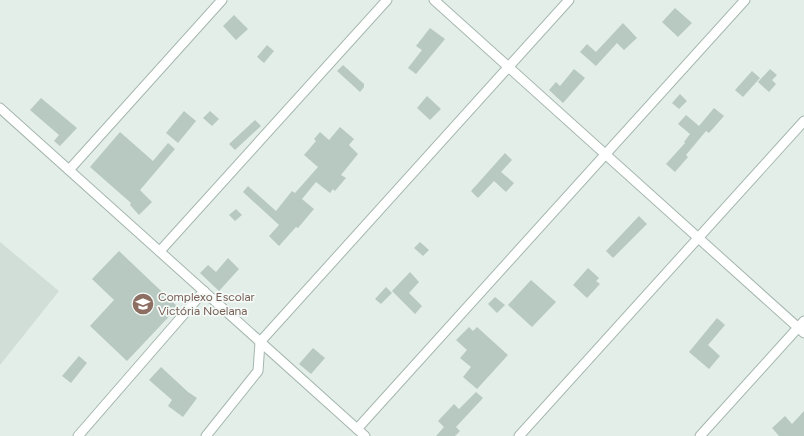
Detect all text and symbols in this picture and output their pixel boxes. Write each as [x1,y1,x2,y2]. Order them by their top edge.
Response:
place label: Complexo Escolar Victória Noelana [158,290,255,318]
school or university icon: Complexo Escolar Victória Noelana [130,291,156,317]

